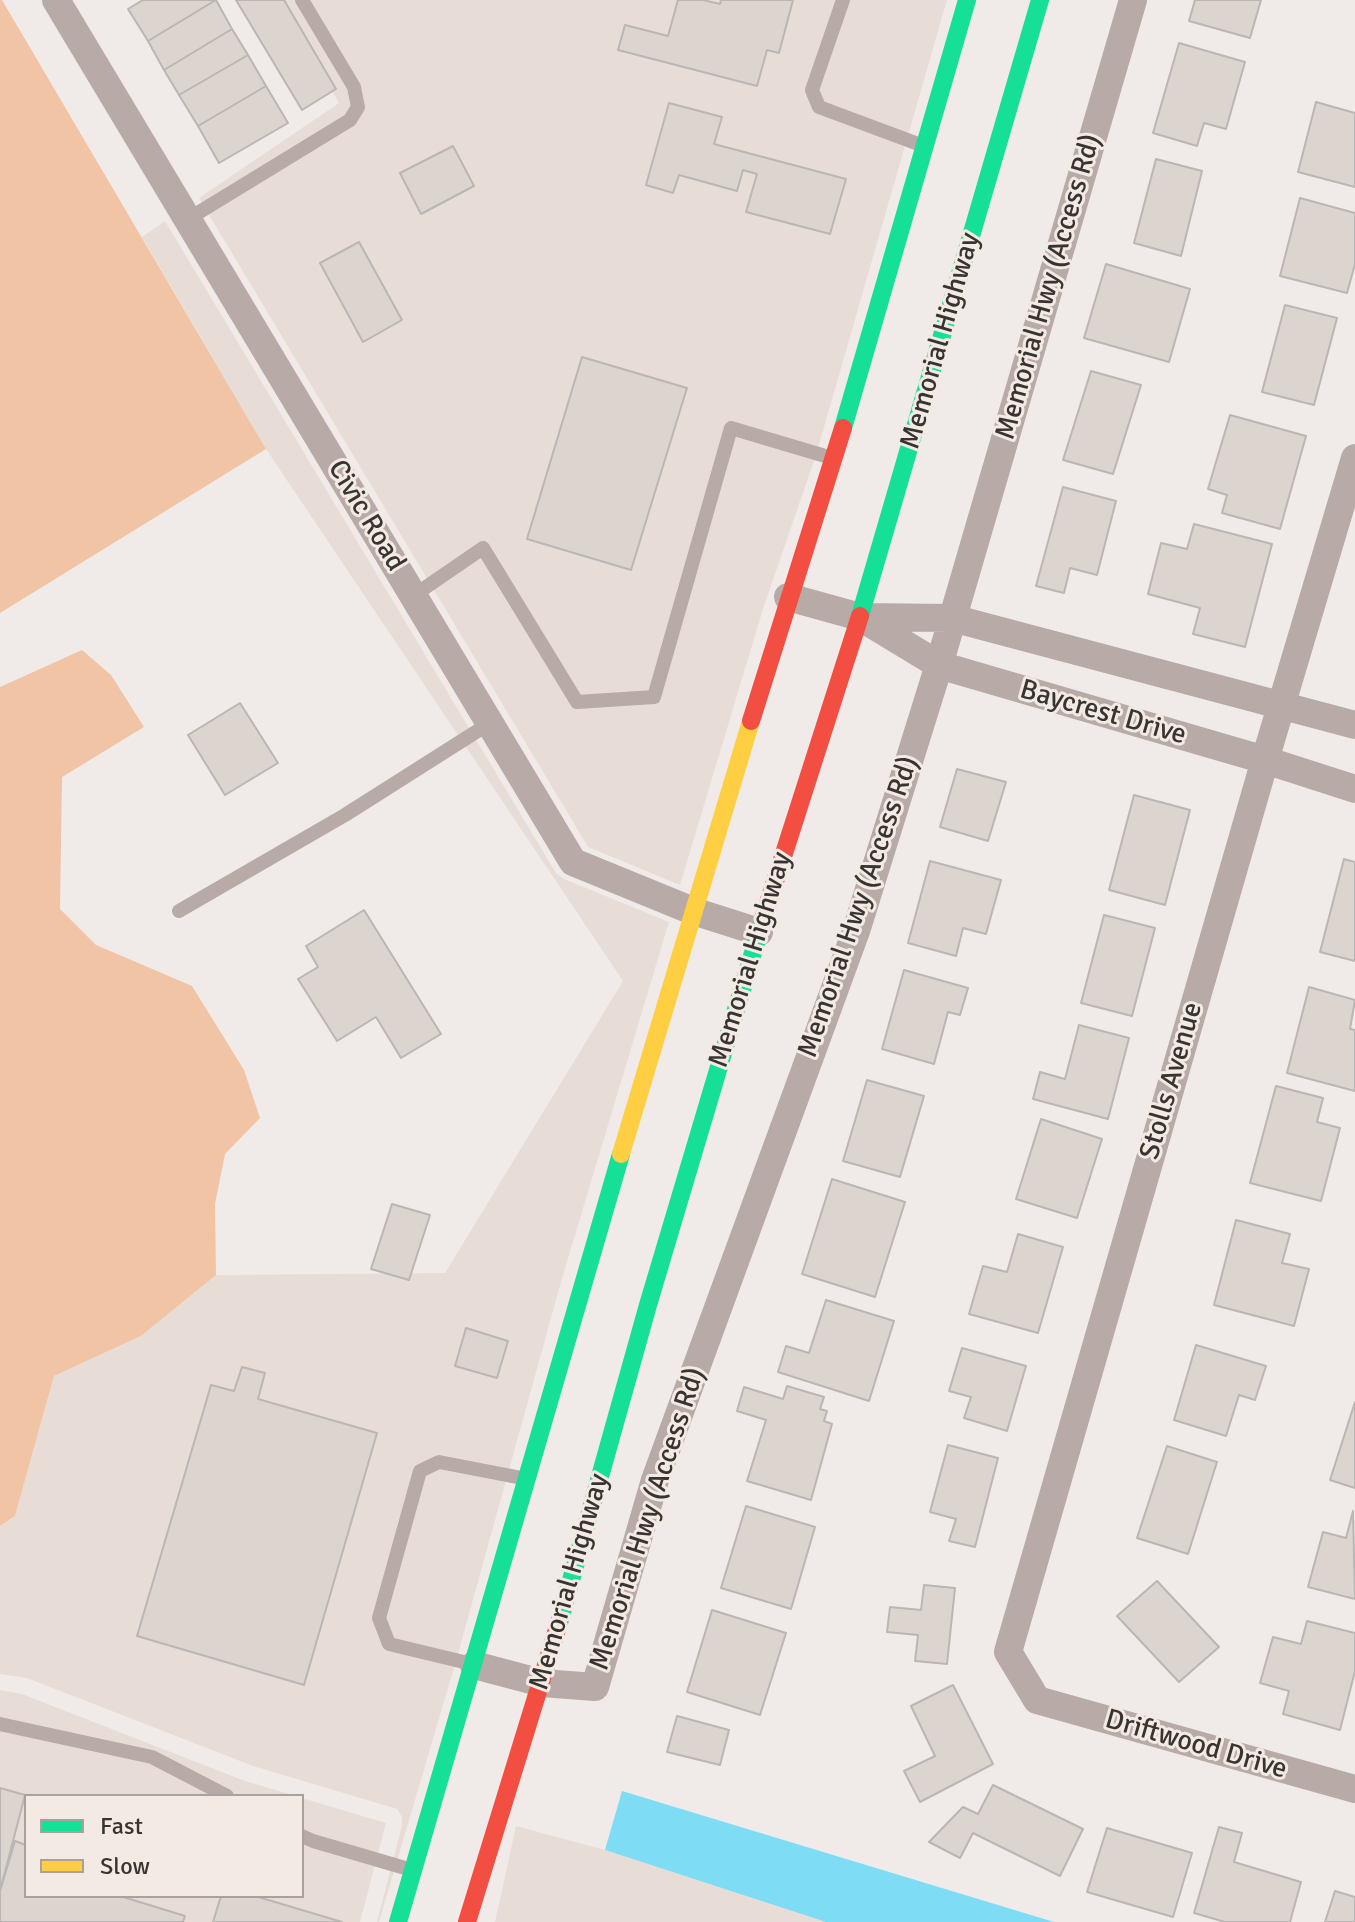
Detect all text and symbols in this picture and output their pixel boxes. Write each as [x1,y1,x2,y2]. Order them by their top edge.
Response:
street label: Memorial Hwy (Access Rd) [989,130,1109,444]
street label: Memorial Highway [894,229,988,453]
street label: Civic Road [320,454,412,578]
street label: Baycrest Drive [1016,673,1190,753]
street label: Memorial Hwy (Access Rd) [792,752,926,1062]
street label: Memorial Highway [702,848,800,1072]
street label: Stolls Avenue [1134,999,1210,1163]
street label: Memorial Hwy (Access Rd) [583,1363,713,1675]
street label: Memorial Highway [523,1470,617,1694]
street label: Driftwood Drive [1101,1703,1291,1787]
legend [24,1794,304,1898]
text: Fast [100,1811,143,1841]
text: Slow [100,1851,150,1881]

